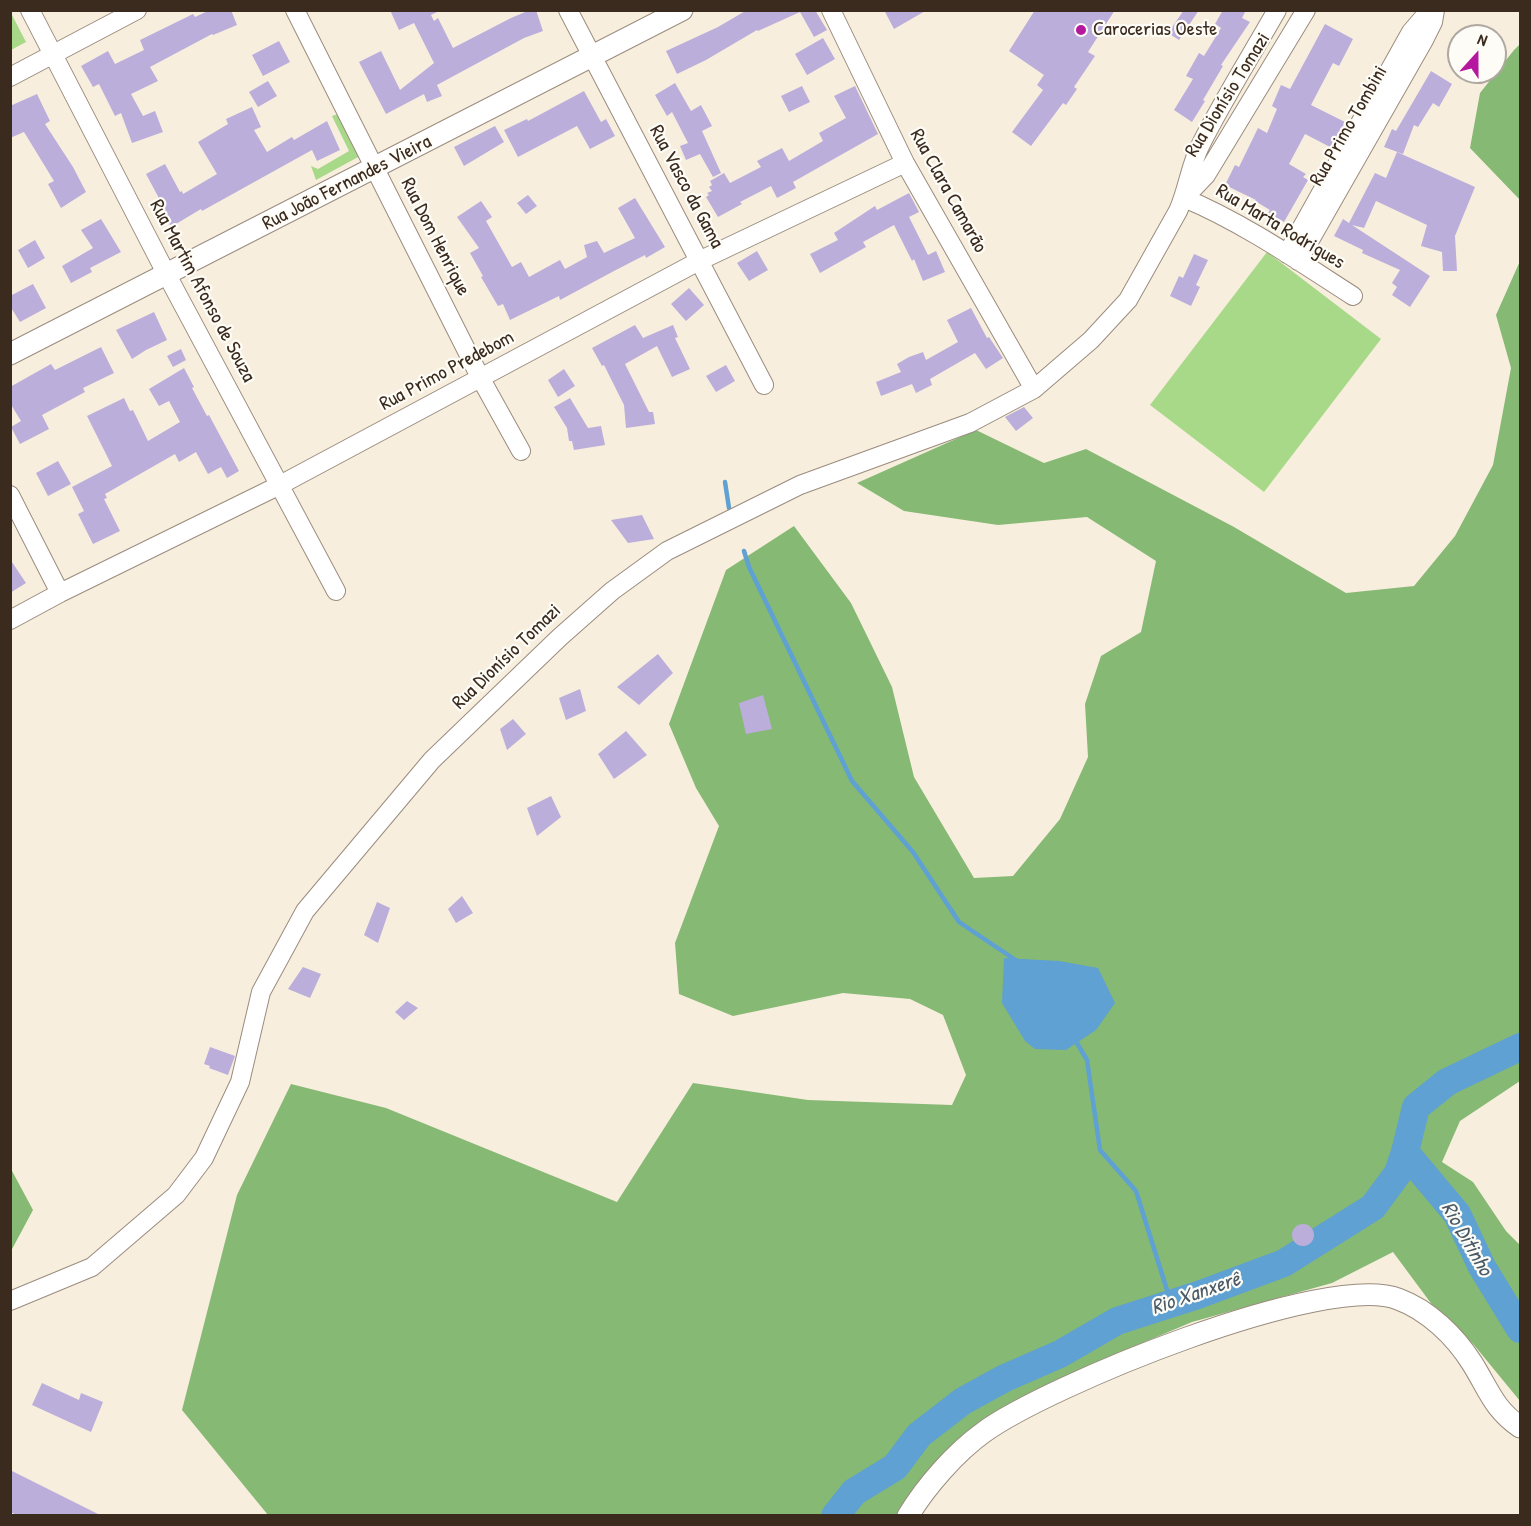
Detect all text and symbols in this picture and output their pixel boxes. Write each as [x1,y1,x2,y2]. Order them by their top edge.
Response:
place label: Carocerias Oeste [1093,18,1217,42]
marker: Carocerias Oeste [1074,23,1088,37]
north arrow [1447,24,1507,84]
text: N [1475,27,1491,51]
street label: Rua Dionísio Tomazi [1180,29,1276,161]
street label: Rua Primo Tombini [1305,62,1393,190]
street label: Rua Vasco da Gama [644,121,728,253]
street label: Rua Clara Camarão [904,125,992,257]
street label: Rua João Fernandes Vieira [259,130,435,236]
street label: Rua Dom Henrique [395,174,475,300]
street label: Rua Marta Rodrigues [1211,179,1349,275]
street label: Rua Martim Afonso de Souza [144,196,260,386]
street label: Rua Primo Predebom [376,326,518,416]
street label: Rua Dionísio Tomazi [448,599,566,715]
water label: Rio Ditinho [1435,1198,1497,1280]
water label: Rio Xanxerê [1148,1267,1244,1321]

